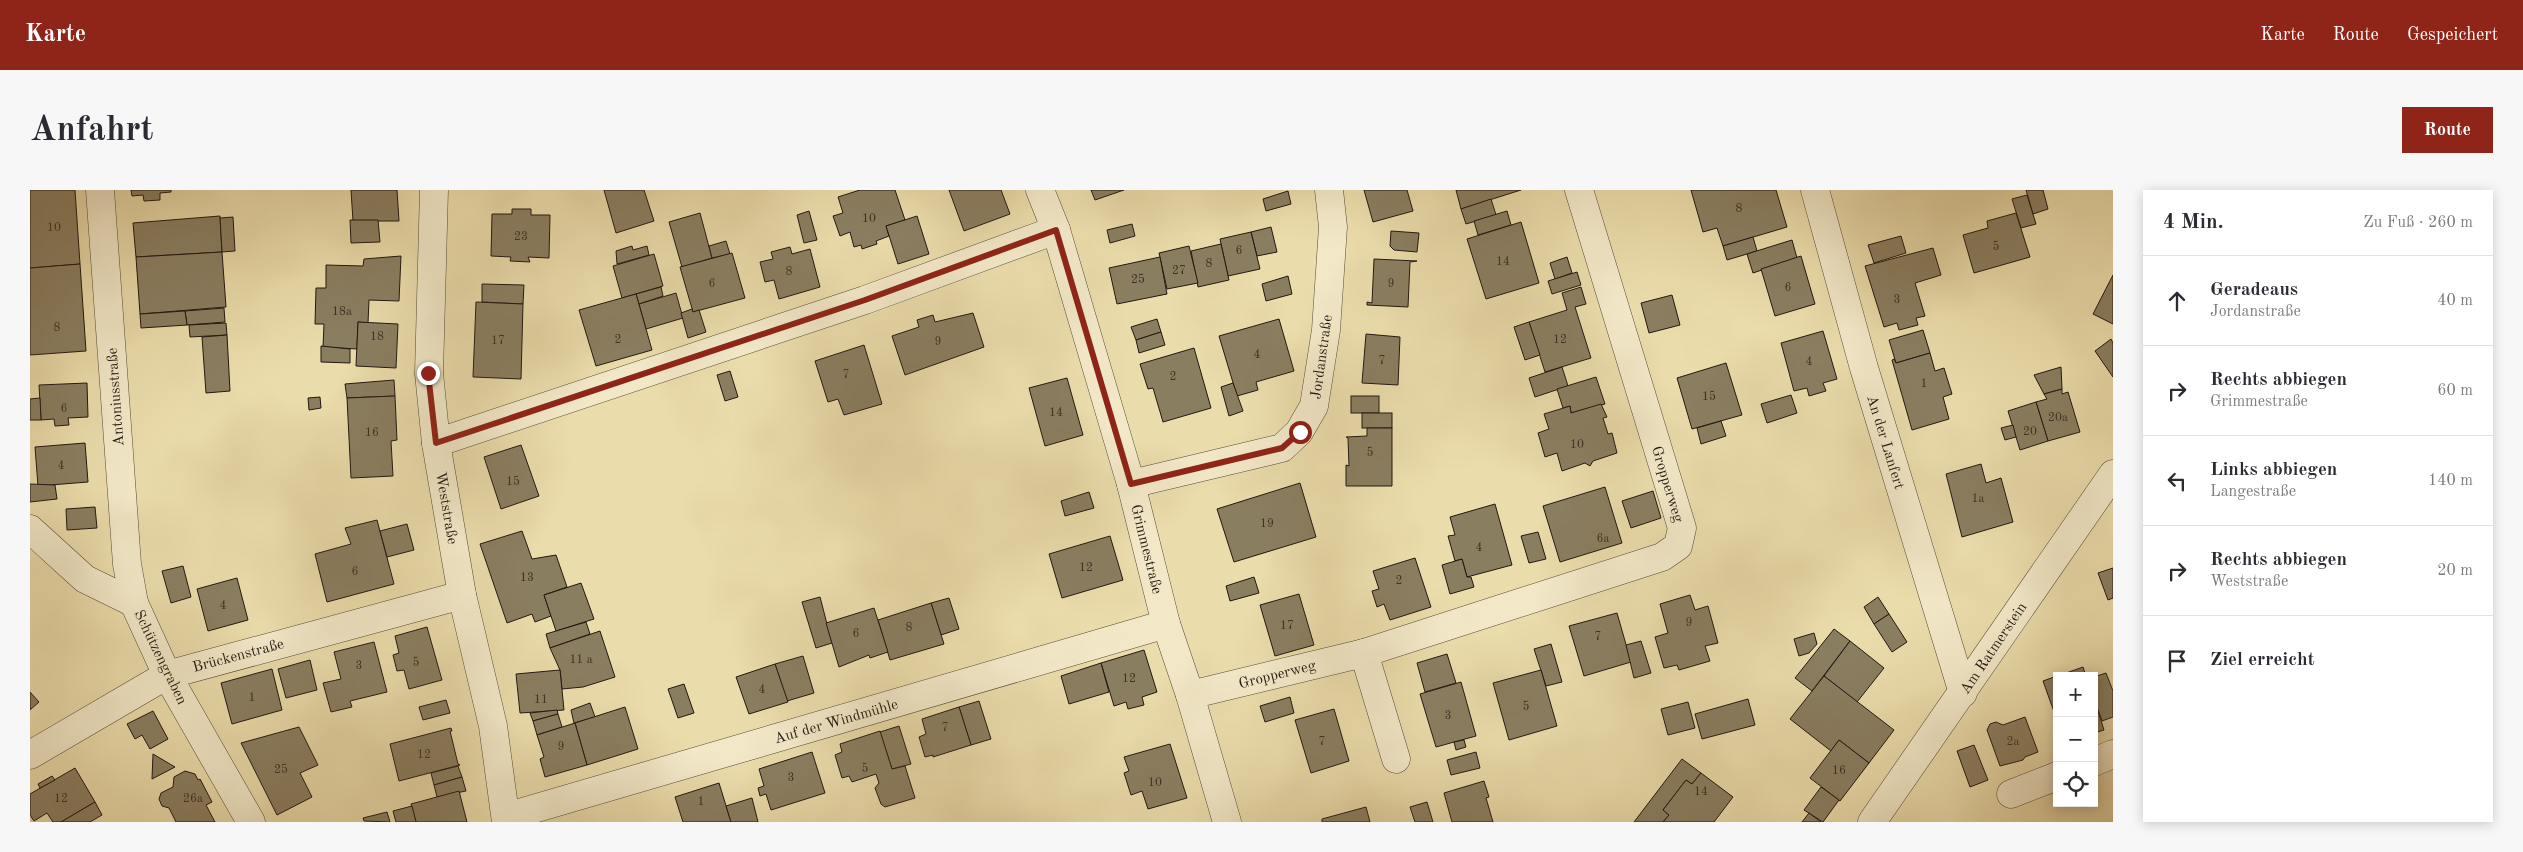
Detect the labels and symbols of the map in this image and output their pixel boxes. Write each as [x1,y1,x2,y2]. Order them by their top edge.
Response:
house number: 8 [1736,203,1743,215]
house number: 10 [862,213,876,225]
house number: 10 [47,222,61,234]
house number: 23 [514,231,528,243]
house number: 5 [1993,240,2000,253]
house number: 6 [1236,245,1243,257]
house number: 14 [1496,256,1510,268]
house number: 8 [1206,258,1213,270]
house number: 27 [1172,265,1186,277]
house number: 8 [786,266,793,278]
house number: 25 [1131,273,1145,286]
house number: 6 [709,278,716,290]
house number: 9 [1388,278,1394,290]
house number: 6 [1785,282,1792,294]
house number: 3 [1894,294,1900,306]
house number: 18a [332,306,352,318]
street label: Jordanstraße [1309,314,1336,400]
house number: 8 [54,322,61,334]
house number: 18 [370,331,384,343]
house number: 2 [615,334,621,346]
house number: 12 [1553,334,1567,346]
house number: 17 [491,335,505,347]
house number: 9 [935,336,941,348]
street label: Antoniusstraße [106,347,127,447]
house number: 4 [1254,349,1261,361]
house number: 7 [1379,355,1385,367]
house number: 4 [1806,356,1813,368]
route end [417,362,440,385]
house number: 7 [843,369,849,381]
house number: 2 [1170,371,1176,383]
house number: 1 [1921,378,1927,390]
house number: 15 [1702,390,1716,403]
street label: An der Lanfert [1863,394,1906,491]
house number: 6 [61,403,68,415]
house number: 14 [1049,407,1063,419]
house number: 20a [2048,412,2068,424]
route start [1289,421,1312,444]
house number: 20 [2023,426,2037,438]
house number: 16 [365,427,379,439]
house number: 10 [1570,439,1584,451]
street label: Gropperweg [1648,445,1685,524]
house number: 5 [1367,446,1374,459]
house number: 4 [58,460,65,472]
street label: Weststraße [432,471,459,546]
house number: 15 [506,475,520,488]
house number: 1a [1972,493,1985,505]
street label: Grimmestraße [1127,503,1164,596]
house number: 19 [1260,518,1274,530]
house number: 6a [1597,533,1610,545]
house number: 4 [1476,542,1483,554]
house number: 12 [1079,562,1093,574]
house number: 6 [352,566,359,578]
house number: 13 [520,572,534,584]
house number: 2 [1396,575,1402,587]
house number: 4 [220,600,227,612]
street label: Am Ratmerstein [1958,600,2030,697]
street label: Schützengraben [130,608,189,707]
house number: 9 [1686,617,1692,629]
house number: 17 [1280,620,1294,632]
house number: 8 [906,622,913,634]
house number: 6 [853,628,860,640]
house number: 7 [1595,631,1601,643]
street label: Brückenstraße [191,637,286,676]
house number: 11 a [569,654,593,666]
house number: 5 [413,656,420,669]
street label: Gropperweg [1237,659,1317,692]
house number: 3 [356,660,362,672]
house number: 12 [1122,673,1136,685]
house number: 4 [759,684,766,696]
house number: 1 [249,692,255,704]
house number: 11 [534,694,548,706]
street label: Auf der Windmühle [773,698,900,747]
house number: 5 [1523,700,1530,713]
house number: 3 [1445,710,1451,722]
house number: 7 [942,722,948,734]
house number: 7 [1319,736,1325,748]
house number: 2a [2007,736,2020,748]
house number: 9 [558,741,564,753]
house number: 12 [417,749,431,761]
house number: 5 [862,762,869,775]
house number: 25 [274,763,288,776]
house number: 16 [1832,765,1846,777]
house number: 3 [788,772,794,784]
house number: 10 [1148,777,1162,789]
house number: 14 [1694,786,1708,798]
house number: 12 [54,793,68,805]
house number: 26a [183,793,203,805]
house number: 1 [698,796,704,808]

